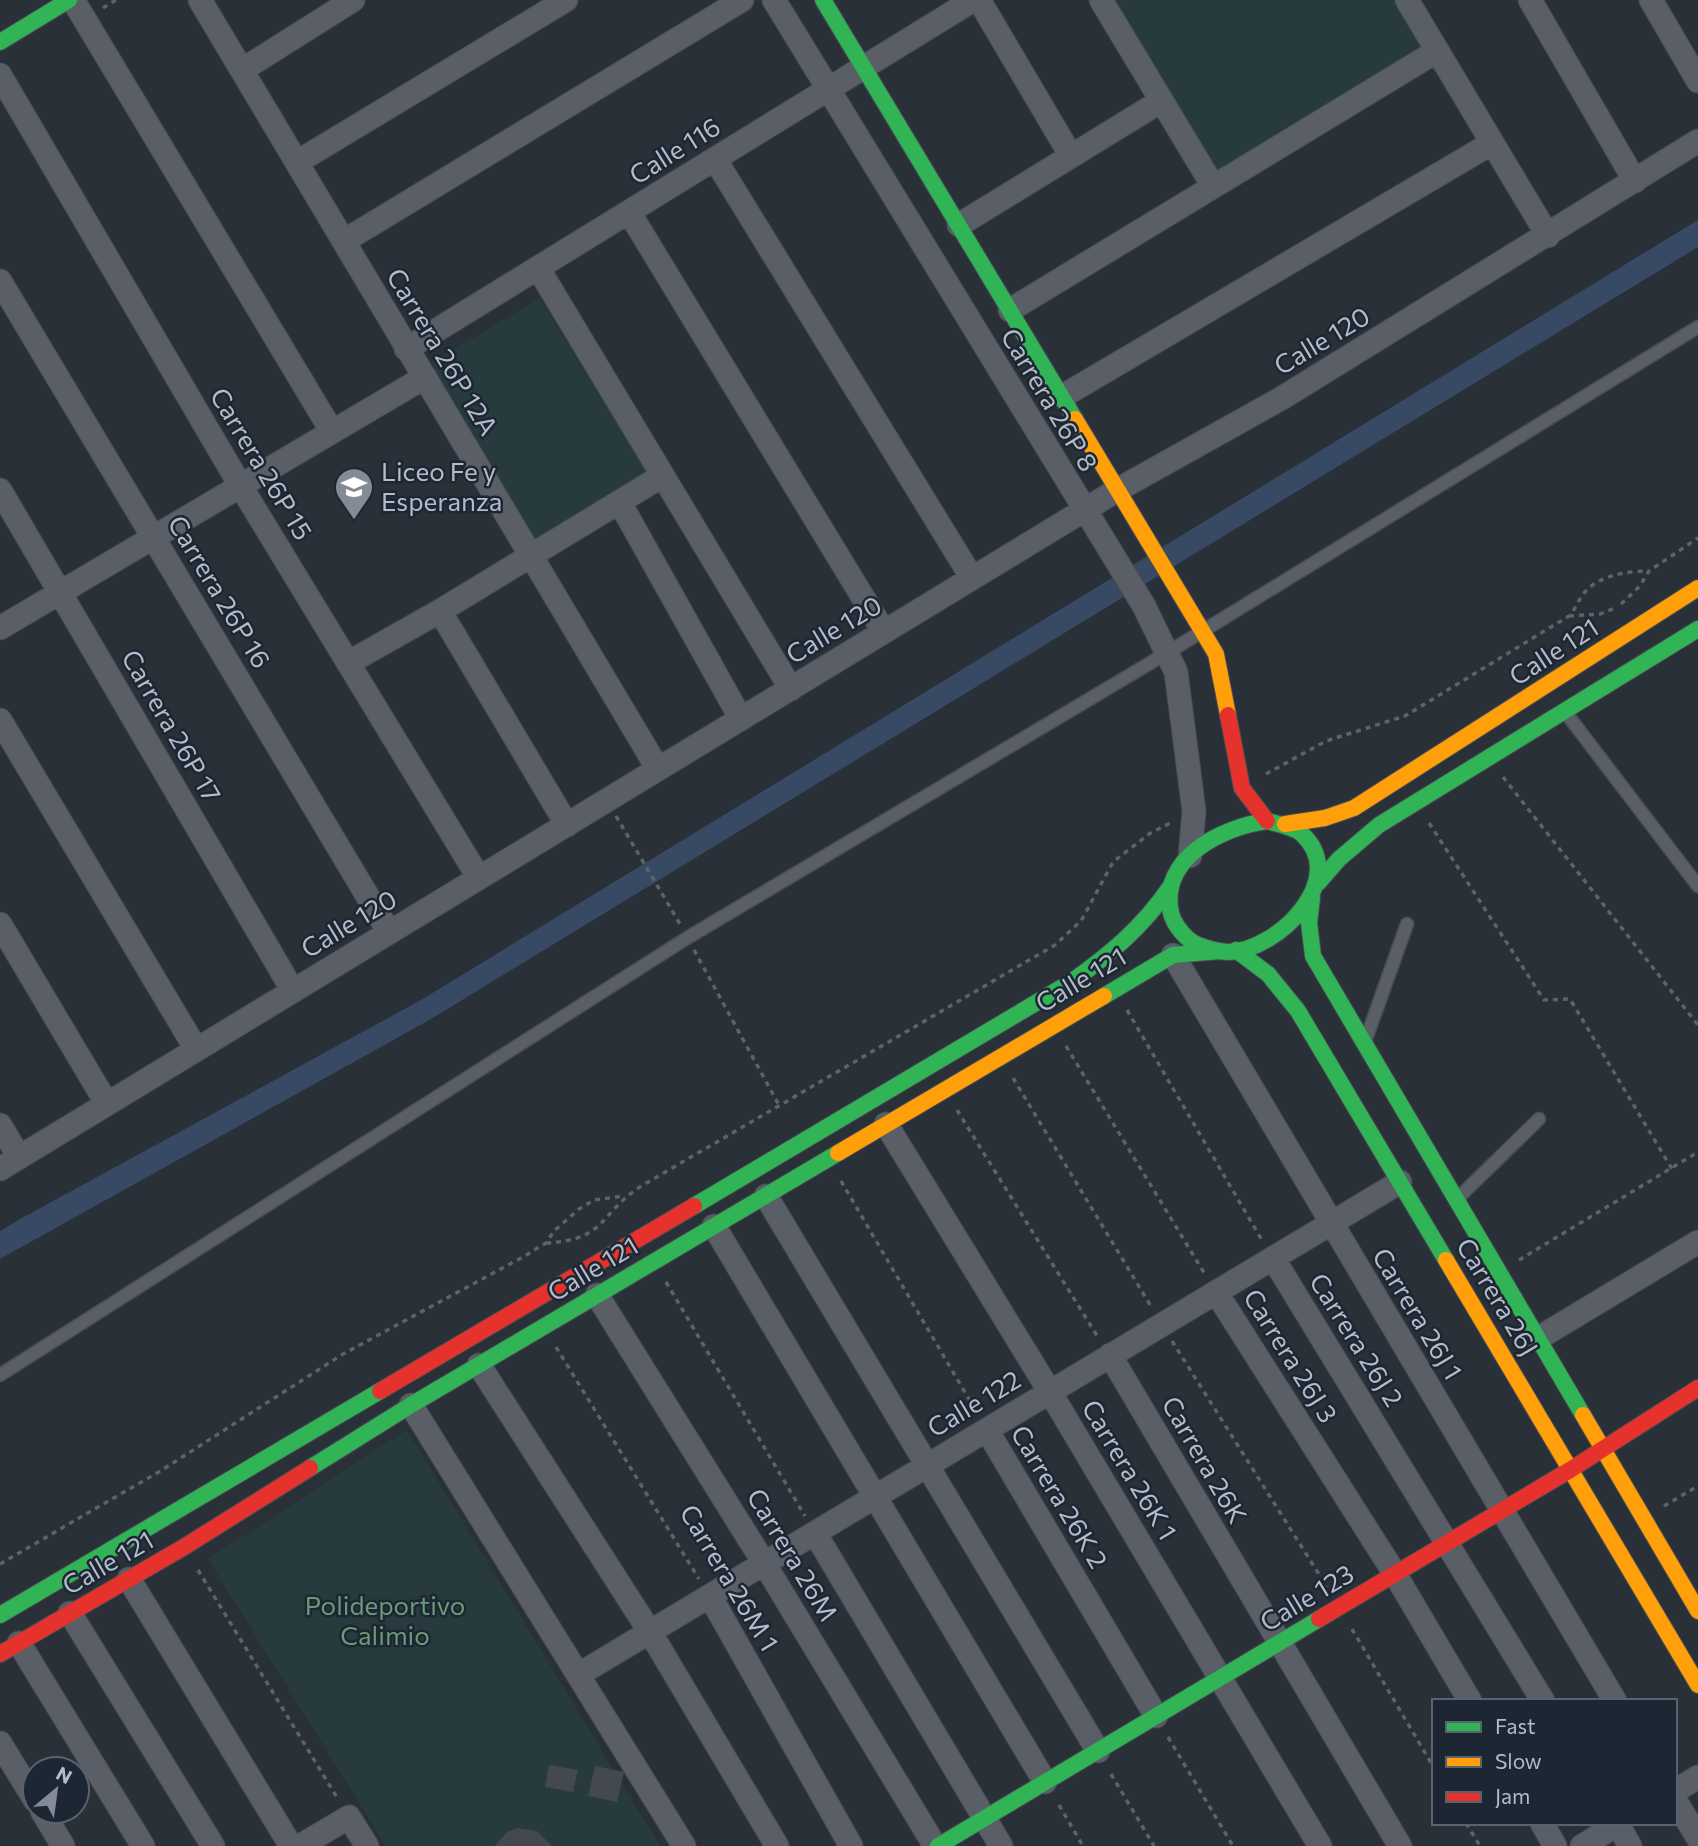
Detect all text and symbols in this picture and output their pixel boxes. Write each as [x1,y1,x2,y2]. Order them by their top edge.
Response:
street label: Calle 116 [623,110,725,190]
street label: Carrera 26P 12A [381,262,505,440]
street label: Calle 120 [1268,299,1375,380]
street label: Carrera 26P 8 [995,322,1105,476]
street label: Carrera 26P 15 [205,382,320,545]
place label: Liceo Fe y Esperanza [381,455,502,516]
school or university icon: Liceo Fe y Esperanza [333,466,375,521]
street label: Carrera 26P 16 [163,509,278,673]
street label: Calle 120 [780,588,887,669]
street label: Calle 121 [1503,611,1604,691]
street label: Carrera 26P 17 [116,644,228,807]
street label: Calle 120 [295,882,402,963]
street label: Calle 121 [1029,940,1131,1018]
street label: Calle 121 [541,1229,643,1307]
street label: Carrera 26J [1451,1232,1546,1361]
street label: Carrera 26J 1 [1367,1242,1470,1385]
street label: Carrera 26J 2 [1304,1267,1410,1412]
street label: Carrera 26J 3 [1238,1283,1345,1428]
street label: Calle 122 [921,1363,1025,1443]
street label: Carrera 26K [1156,1390,1254,1528]
street label: Carrera 26K 1 [1076,1394,1184,1545]
street label: Carrera 26K 2 [1006,1419,1115,1573]
street label: Carrera 26M [742,1482,845,1626]
street label: Carrera 26M 1 [674,1498,786,1656]
street label: Calle 121 [56,1523,158,1600]
street label: Calle 123 [1254,1557,1359,1637]
park label: Polideportivo Calimio [305,1589,465,1650]
legend [1432,1699,1677,1825]
text: Fast [1495,1713,1536,1738]
text: Slow [1495,1748,1542,1773]
north arrow [21,1755,91,1825]
text: N [53,1761,76,1788]
text: Jam [1495,1783,1530,1808]

